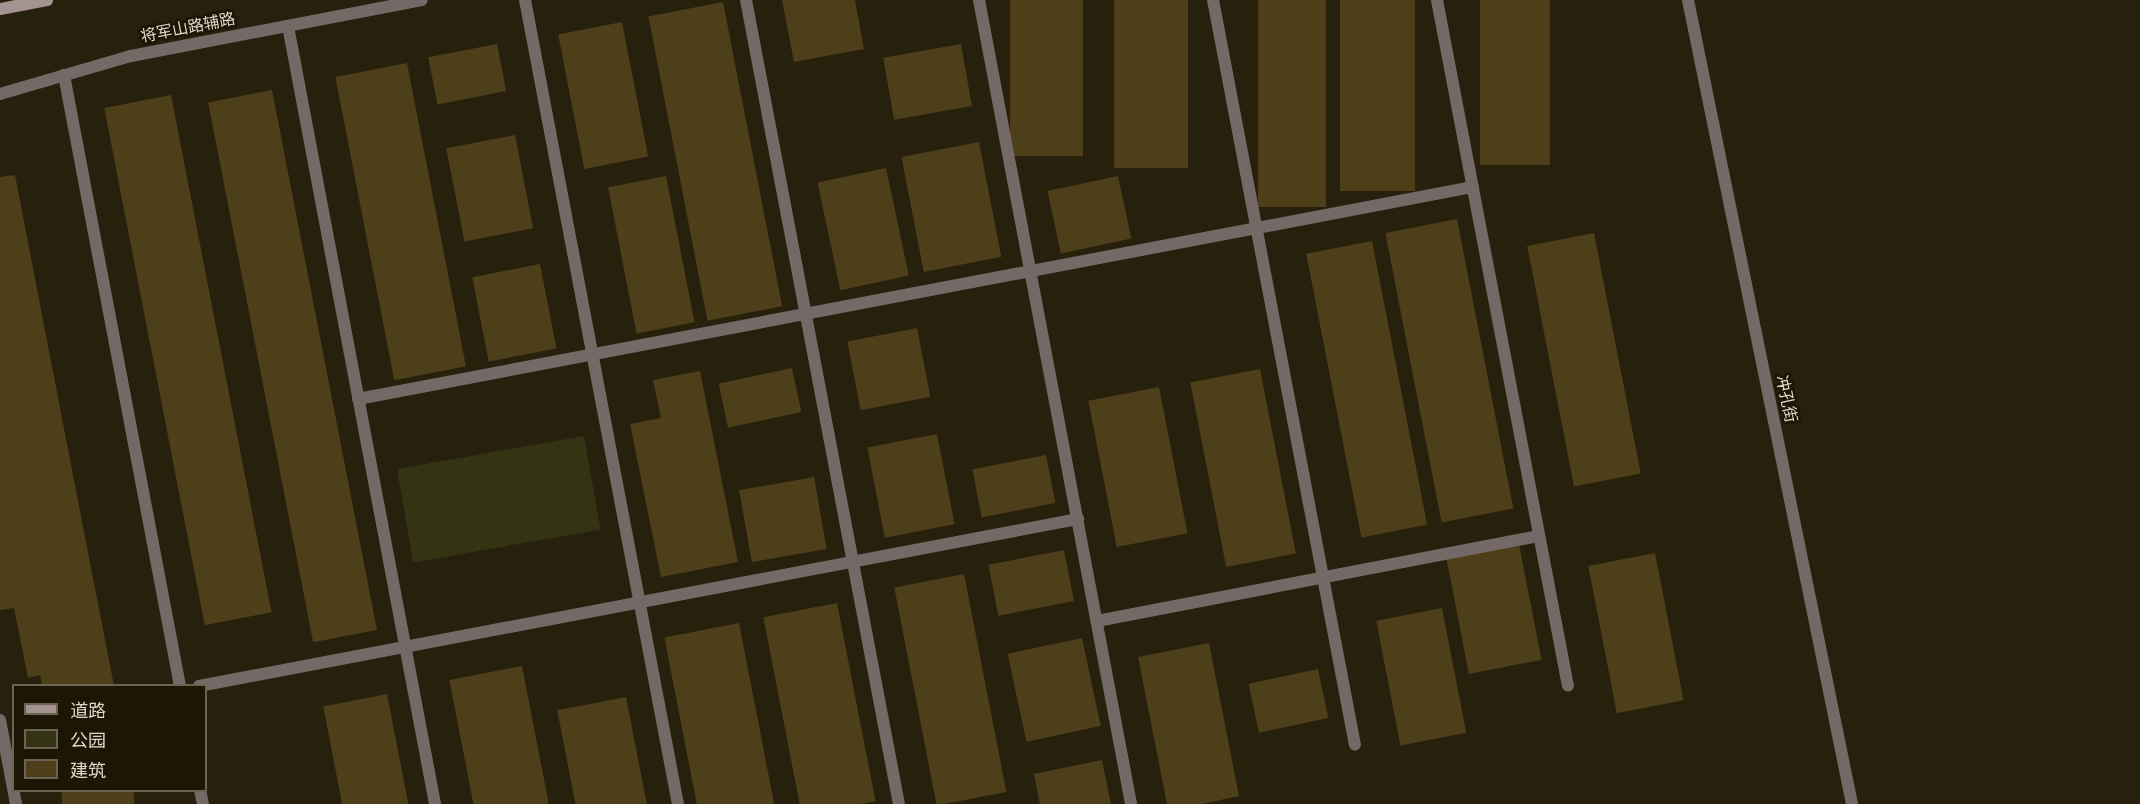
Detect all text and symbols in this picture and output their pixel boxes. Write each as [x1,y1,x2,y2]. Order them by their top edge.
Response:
street label: 将军山路辅路 [139,9,237,47]
street label: 冲孔街 [1772,374,1800,424]
legend [12,684,207,792]
text: 道路 [70,699,106,722]
text: 公园 [70,729,106,752]
text: 建筑 [70,759,106,782]

